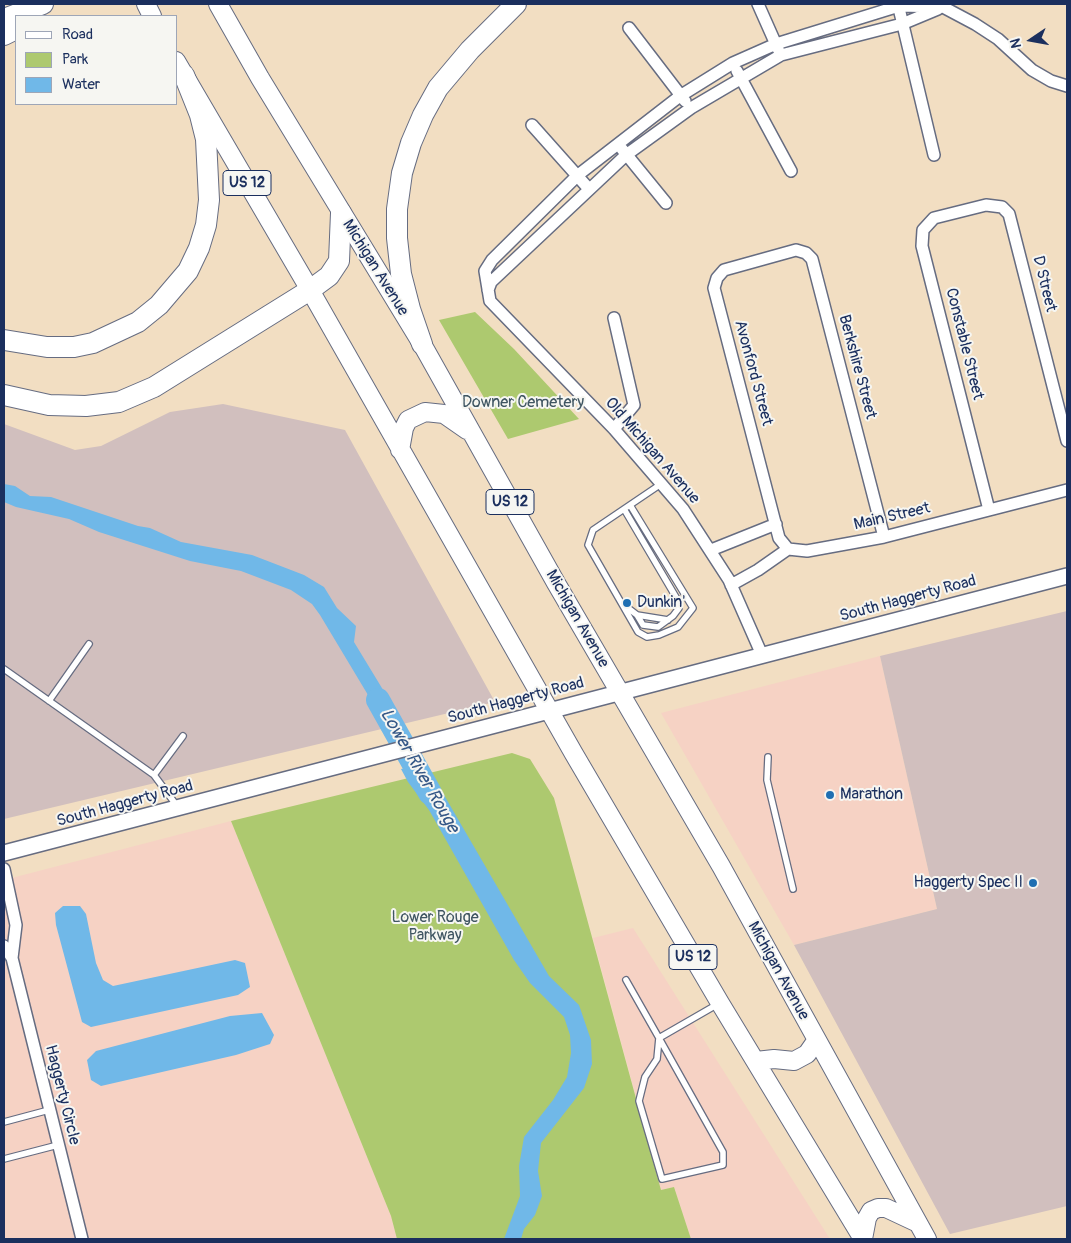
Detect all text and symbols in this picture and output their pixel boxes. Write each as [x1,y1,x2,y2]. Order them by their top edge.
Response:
legend [15,15,178,105]
north arrow [1006,15,1056,65]
text: Road [62,25,93,44]
text: N [1007,37,1025,50]
text: Park [62,50,88,69]
text: Water [62,75,100,94]
road number: US 12 [223,170,271,196]
street label: Michigan Avenue [338,216,412,320]
street label: D Street [1028,254,1060,314]
street label: Constable Street [941,286,987,402]
street label: Berkshire Street [834,313,880,421]
street label: Avonford Street [730,318,776,428]
park label: Downer Cemetery [462,393,584,413]
street label: Old Michigan Avenue [600,394,704,508]
road number: US 12 [486,490,534,514]
street label: Main Street [852,499,932,535]
street label: Michigan Avenue [541,567,613,671]
street label: South Haggerty Road [838,572,978,626]
place label: Dunkin' [637,593,685,613]
marker: Dunkin' [621,597,633,609]
street label: South Haggerty Road [446,674,586,728]
water label: Lower River Rouge [375,705,463,837]
street label: South Haggerty Road [55,777,195,831]
place label: Marathon [840,785,903,805]
marker: Marathon [824,789,836,801]
place label: Haggerty Spec II [914,873,1023,893]
marker: Haggerty Spec II [1027,877,1039,889]
park label: Lower Rouge Parkway [391,908,479,946]
street label: Michigan Avenue [743,918,813,1024]
road number: US 12 [669,944,717,970]
street label: Haggerty Circle [40,1043,84,1147]

